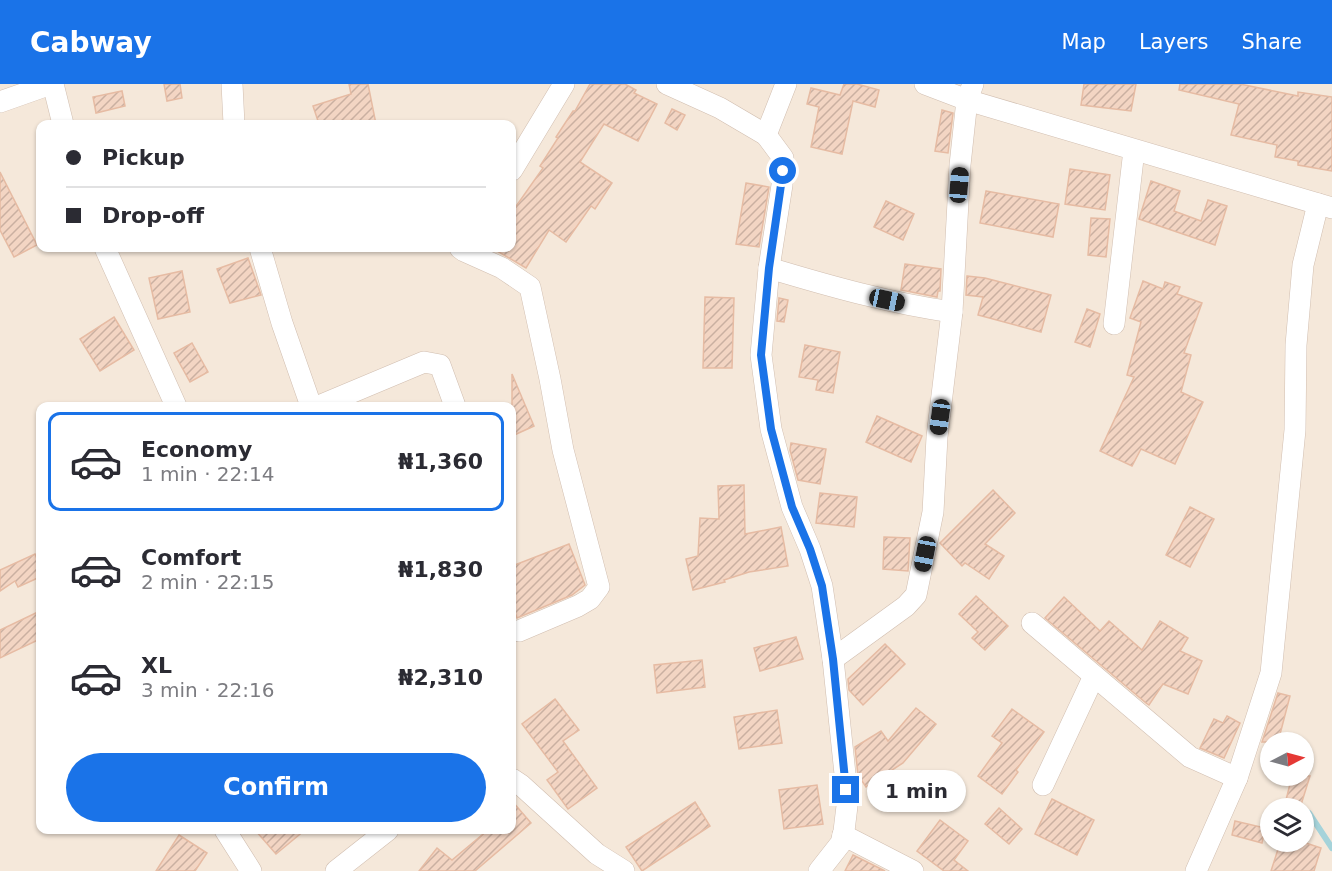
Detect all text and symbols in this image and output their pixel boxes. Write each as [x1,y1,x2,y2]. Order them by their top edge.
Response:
text: Cabway [30,26,152,59]
text: Map [1062,30,1106,54]
text: Layers [1139,30,1208,54]
text: Share [1241,30,1302,54]
text: Pickup [102,145,185,170]
route start [769,157,796,184]
car [948,166,970,204]
text: Drop-off [102,203,204,228]
car [868,287,906,313]
car [929,398,951,436]
icon: car [69,435,123,489]
text: Economy [141,437,252,462]
text: ₦1,360 [398,449,483,474]
text: 1 min · 22:14 [141,462,275,486]
car [913,535,937,573]
icon: car [69,543,123,597]
text: Comfort [141,545,241,570]
text: ₦1,830 [398,557,483,582]
text: 2 min · 22:15 [141,570,275,594]
icon: car [69,651,123,705]
text: XL [141,653,172,678]
text: ₦2,310 [398,665,483,690]
text: 3 min · 22:16 [141,678,275,702]
north arrow [1260,732,1314,786]
map controls [1260,732,1314,852]
button: Confirm [66,753,486,822]
callout: 1 min [867,769,966,811]
route end [832,776,859,803]
text: 1 min [885,779,948,803]
button: layers [1260,798,1314,852]

